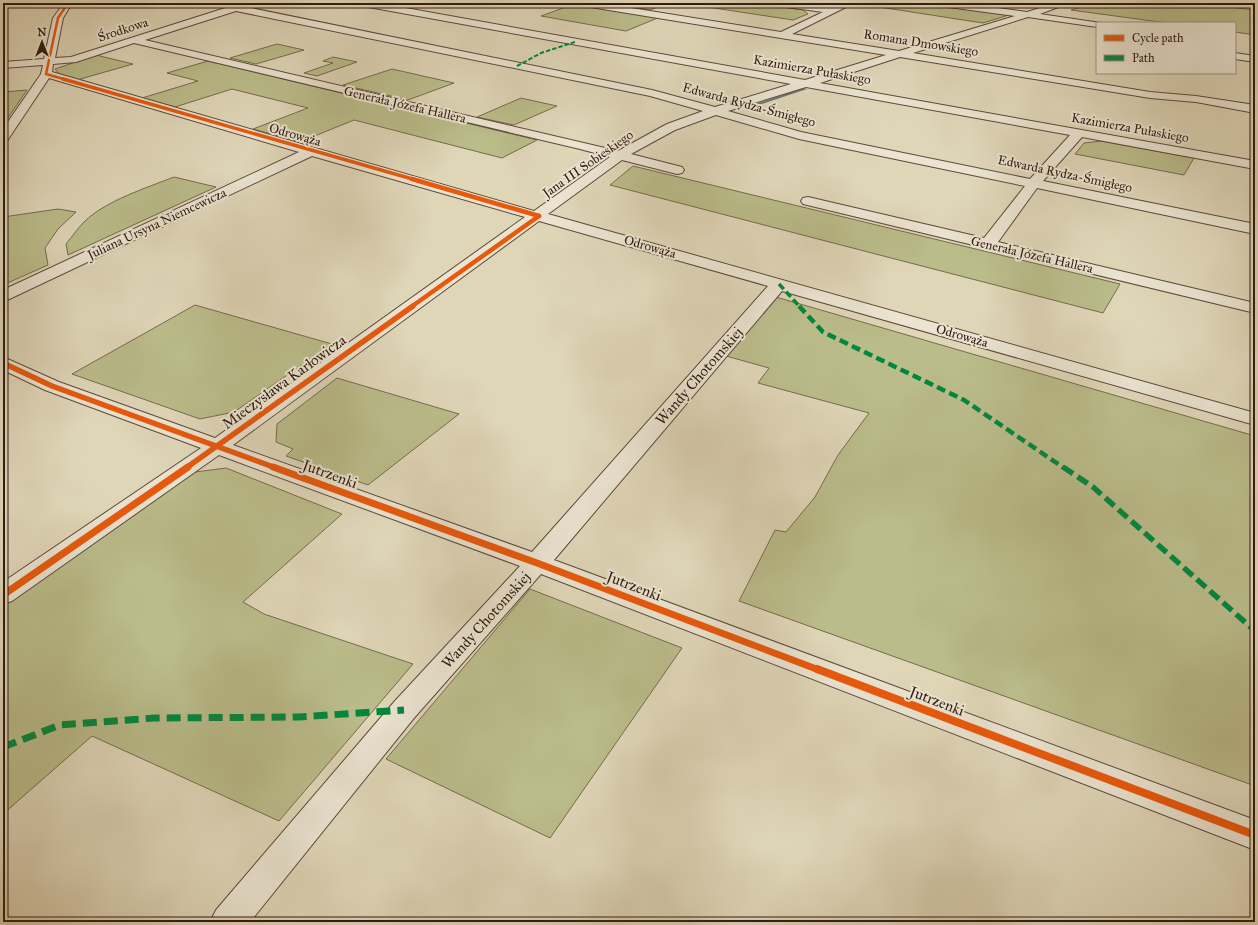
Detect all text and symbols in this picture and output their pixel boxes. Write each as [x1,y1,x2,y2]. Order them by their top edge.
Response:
street label: Środkowa [96,13,151,46]
north arrow [22,22,62,62]
legend [1096,22,1236,74]
text: N [37,26,47,39]
street label: Romana Dmowskiego [862,26,980,60]
text: Cycle path [1132,31,1184,45]
text: Path [1132,51,1155,65]
street label: Kazimierza Pułaskiego [752,52,872,88]
street label: Edwarda Rydza-Śmigłego [681,79,818,131]
street label: Generała Józefa Hallera [342,83,468,127]
street label: Kazimierza Pułaskiego [1070,110,1190,146]
street label: Odrowąża [267,120,323,150]
street label: Jana III Sobieskiego [538,127,637,202]
street label: Edwarda Rydza-Śmigłego [996,151,1134,196]
street label: Juliana Ursyna Niemcewicza [83,185,229,264]
street label: Odrowąża [622,232,678,262]
street label: Generała Józefa Hallera [969,233,1095,277]
street label: Odrowąża [934,321,990,351]
street label: Wandy Chotomskiej [652,323,746,429]
street label: Mieczysława Karłowicza [219,331,350,433]
street label: Jutrzenki [298,455,360,493]
street label: Jutrzenki [602,567,664,606]
street label: Wandy Chotomskiej [438,568,534,672]
street label: Jutrzenki [905,682,967,721]

